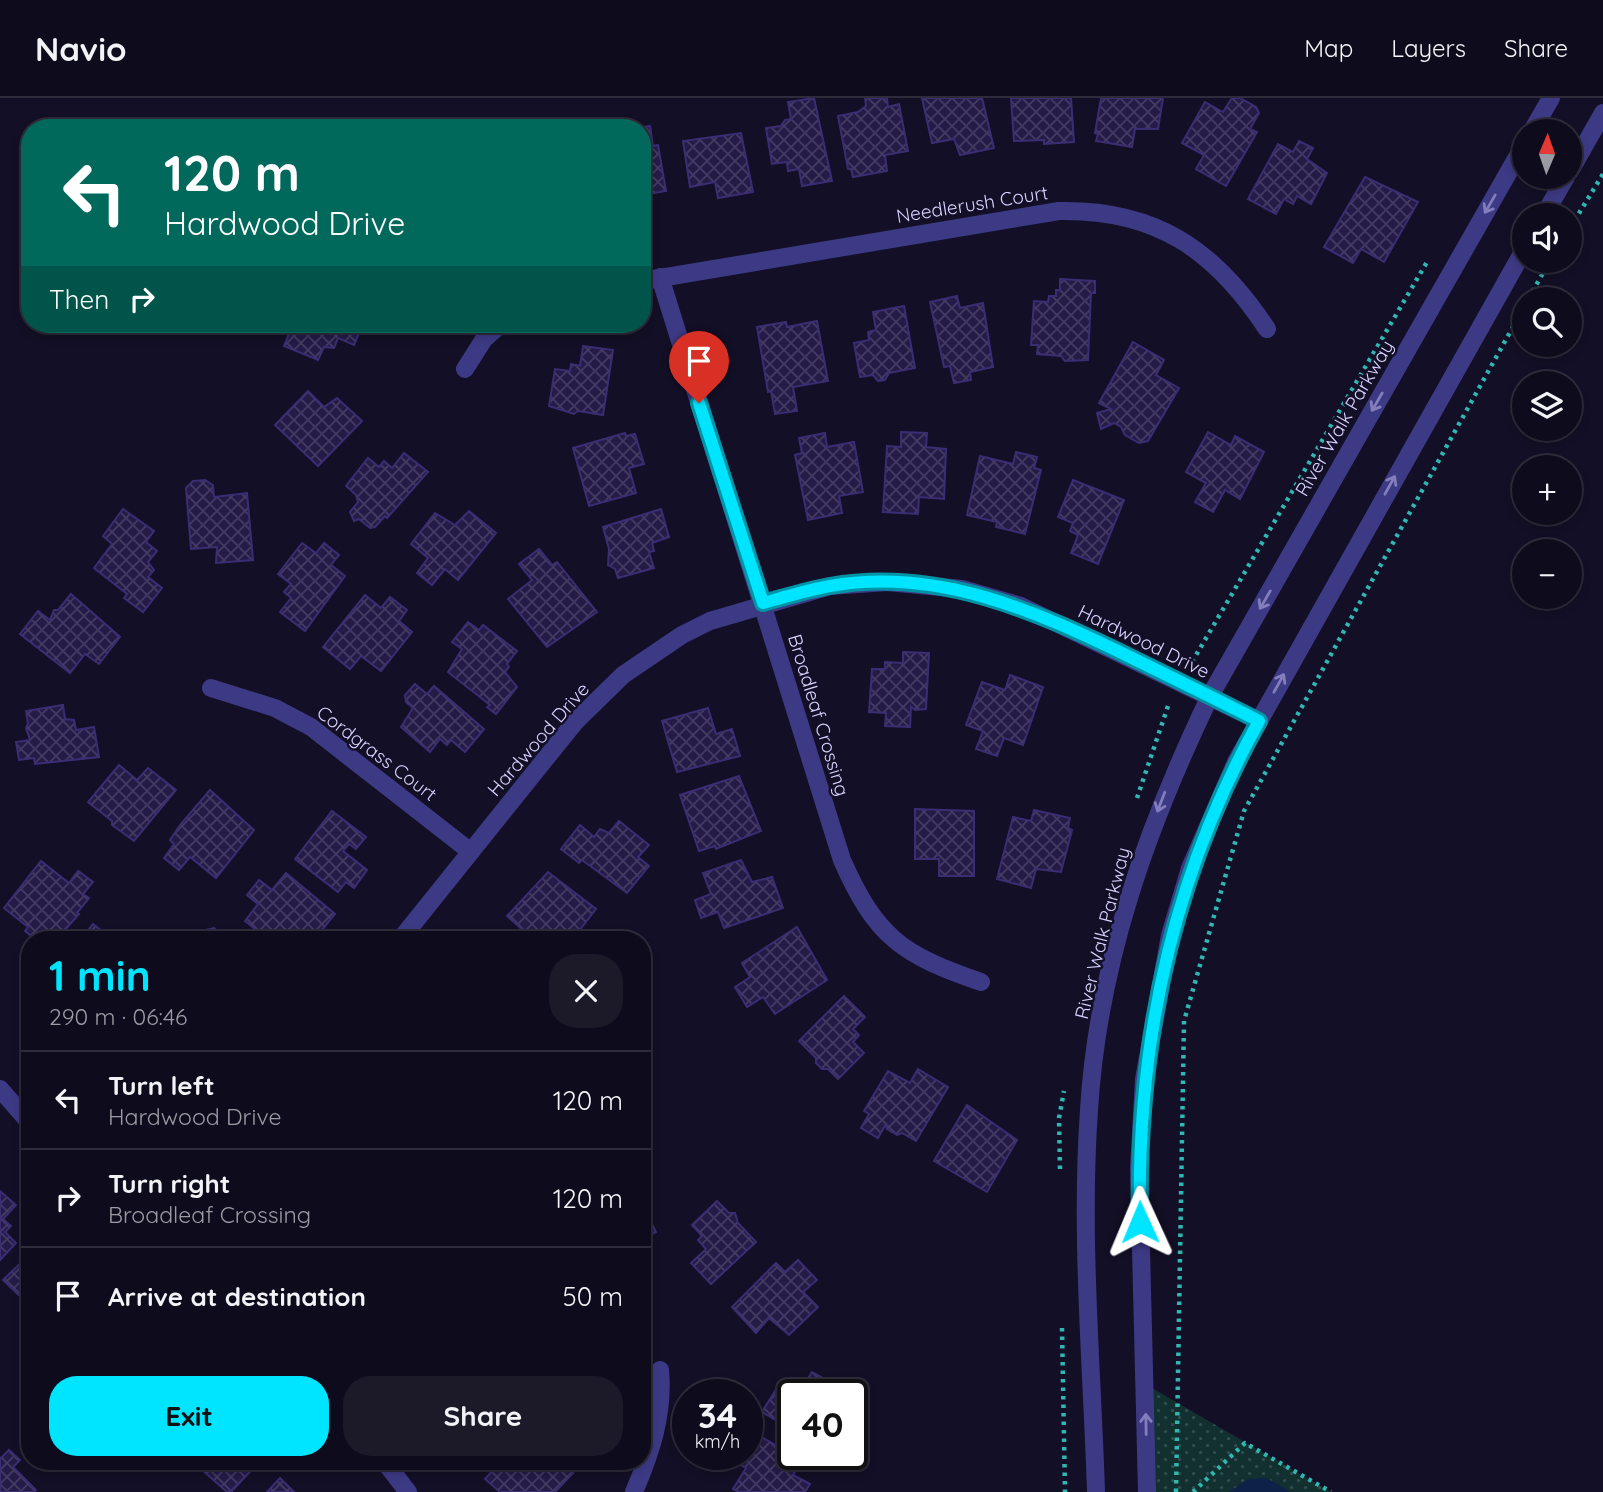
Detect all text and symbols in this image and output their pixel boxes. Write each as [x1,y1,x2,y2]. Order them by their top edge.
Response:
text: Navio [35,28,127,69]
text: Map [1304,33,1353,63]
text: Layers [1391,33,1466,63]
text: Share [1504,33,1568,63]
north arrow [1512,119,1582,189]
map controls [1512,119,1582,609]
text: 120 m [164,142,300,203]
icon: left [49,147,140,238]
street label: Needlerush Court [894,180,1050,228]
one-way arrow [1483,194,1497,214]
text: Hardwood Drive [164,203,405,243]
button: sound [1512,203,1582,273]
icon: right [123,280,161,318]
text: Then [49,283,109,316]
button: search [1512,287,1582,357]
pin [669,331,729,403]
street label: River Walk Parkway [1290,336,1398,500]
icon: arrive [680,342,718,380]
button: layers [1512,371,1582,441]
one-way arrow [1370,391,1384,411]
button: + [1512,455,1582,525]
one-way arrow [1383,475,1397,495]
button: − [1512,539,1582,609]
one-way arrow [1258,589,1272,609]
street label: Hardwood Drive [1074,599,1214,683]
street label: Broadleaf Crossing [783,631,855,799]
one-way arrow [1272,674,1286,694]
street label: Hardwood Drive [482,677,594,801]
street label: Cordgrass Court [312,700,442,806]
one-way arrow [1154,790,1167,812]
street label: River Walk Parkway [1069,845,1135,1021]
text: 1 min [49,949,151,1002]
button: close [549,954,623,1028]
text: 290 m · 06:46 [49,1002,187,1031]
text: Turn left [108,1069,215,1102]
icon: left [49,1081,87,1119]
text: 120 m [553,1084,623,1117]
text: Hardwood Drive [108,1102,281,1131]
text: Turn right [108,1167,230,1200]
icon: right [49,1179,87,1217]
text: 120 m [553,1182,623,1215]
position arrow [1103,1185,1177,1259]
text: Broadleaf Crossing [108,1200,311,1229]
icon: arrive [49,1277,87,1315]
text: Arrive at destination [108,1280,366,1313]
text: 50 m [563,1280,623,1313]
button: Exit [49,1376,329,1456]
button: Share [343,1376,623,1456]
speed limit sign: 40 [777,1379,868,1470]
text: 34 [698,1393,737,1437]
one-way arrow [1139,1413,1152,1436]
text: km/h [695,1430,740,1453]

